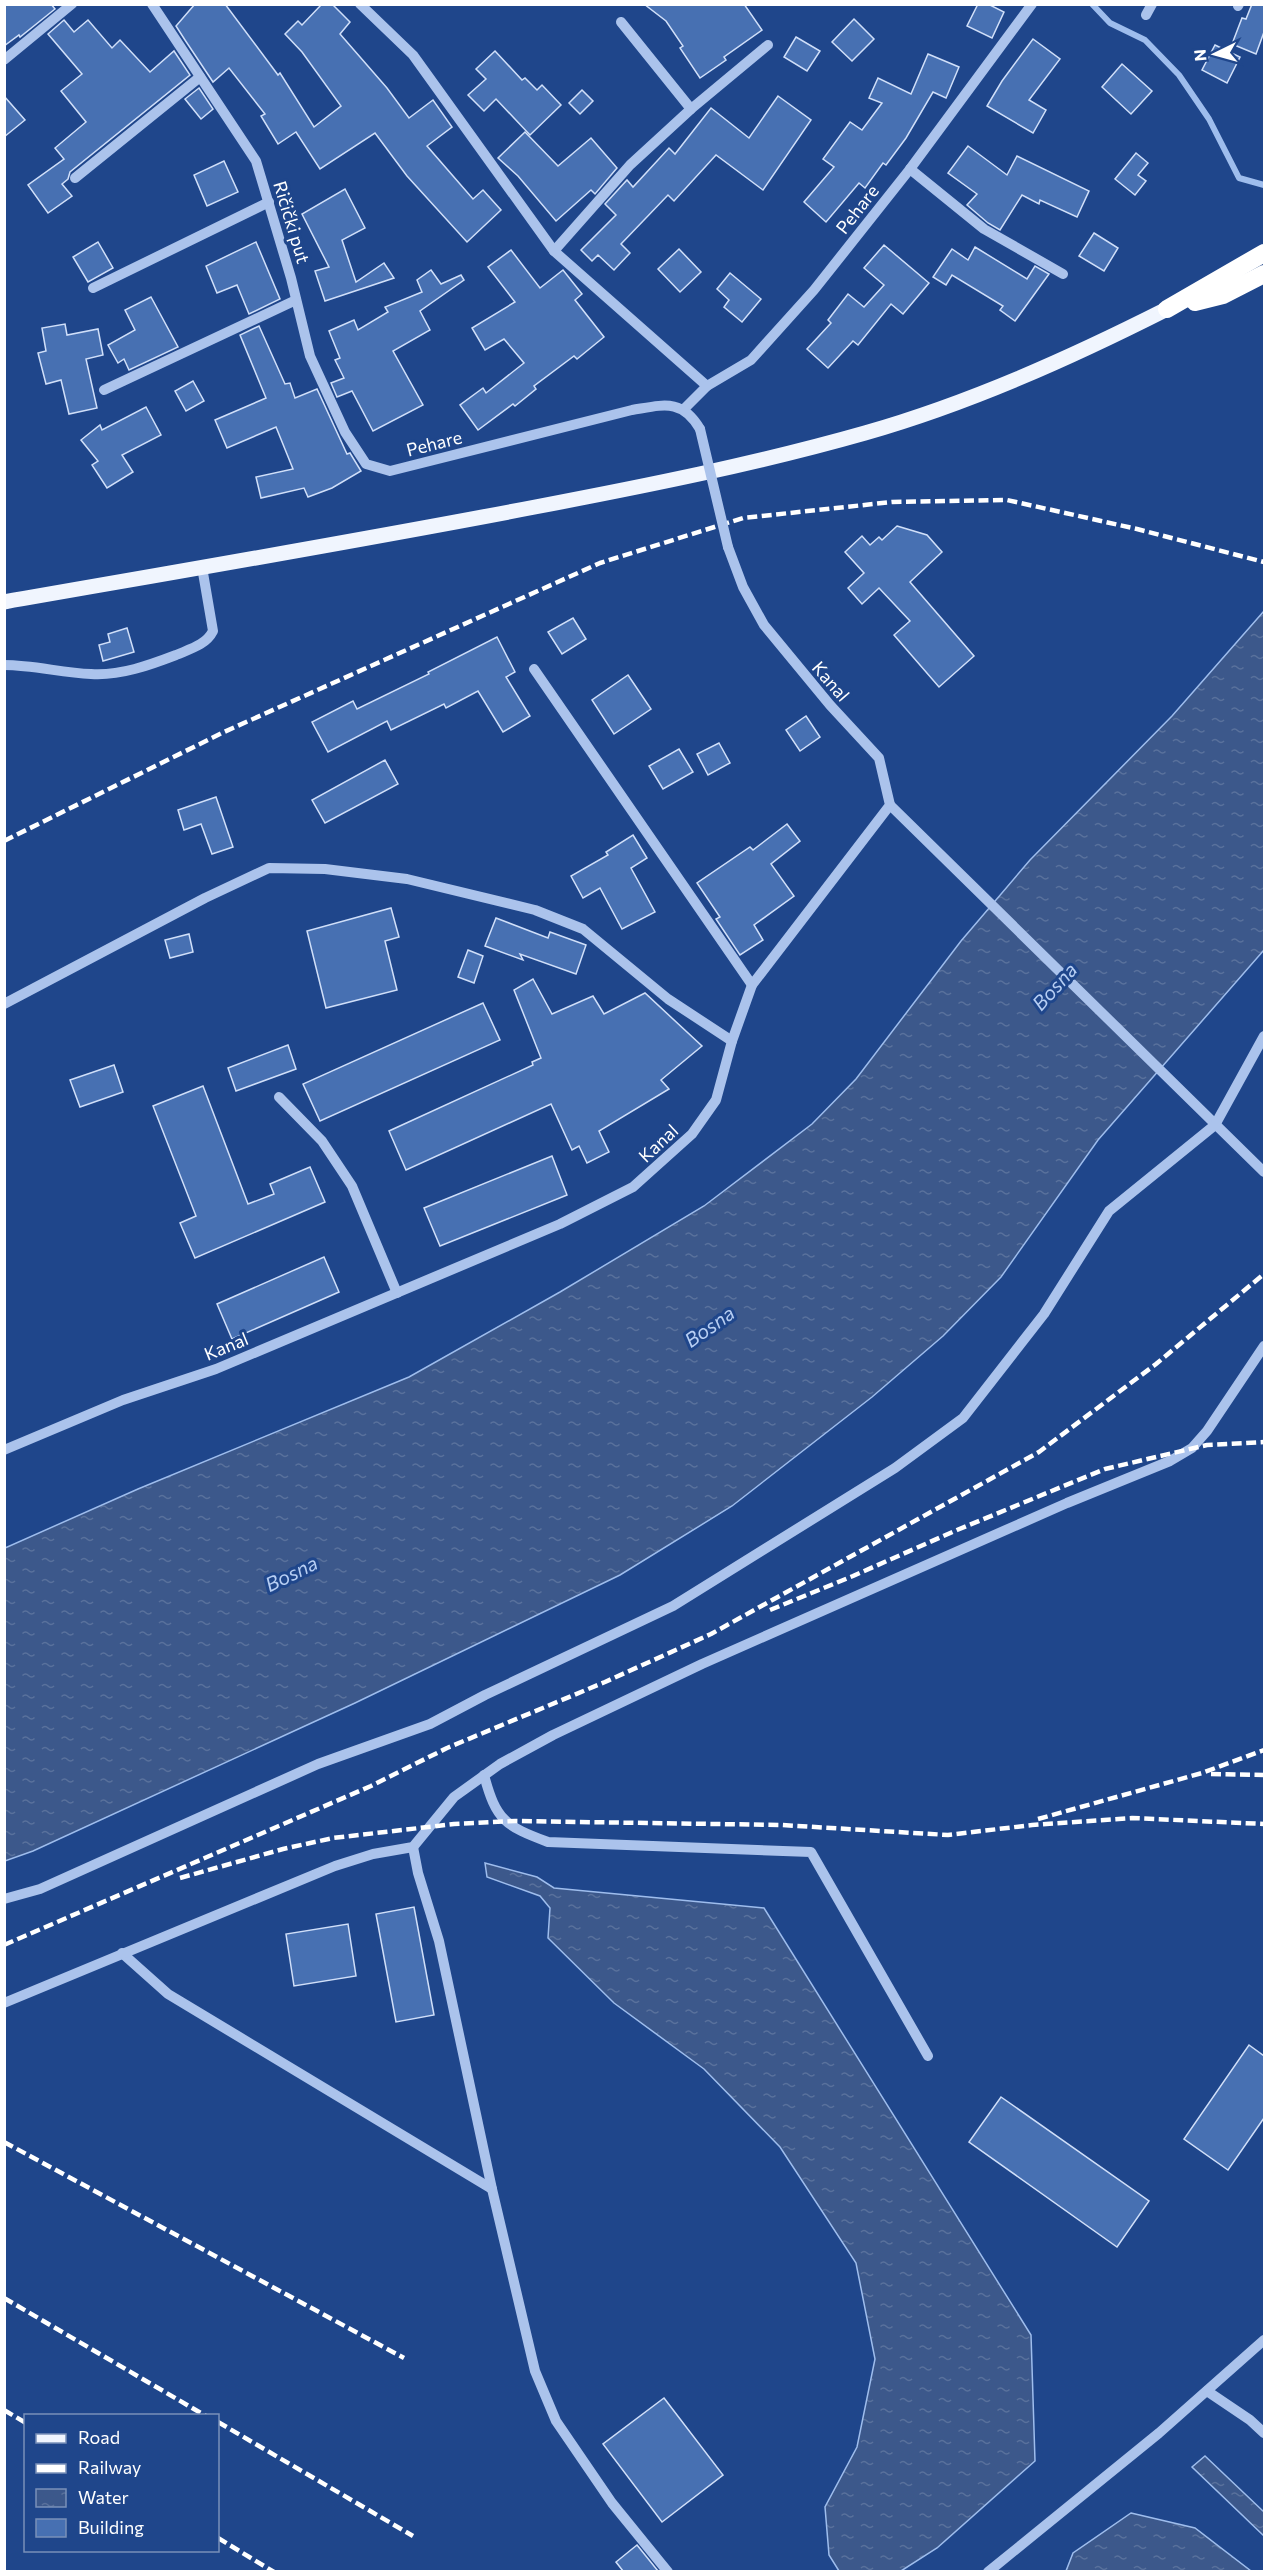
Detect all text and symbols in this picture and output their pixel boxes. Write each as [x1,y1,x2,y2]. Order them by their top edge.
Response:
north arrow [1185,24,1245,84]
text: N [1190,49,1210,62]
street label: Ričički put [269,178,315,266]
street label: Pehare [831,180,883,238]
street label: Pehare [404,425,464,461]
street label: Kanal [808,657,854,705]
water label: Bosna [1026,957,1082,1015]
street label: Kanal [634,1119,682,1167]
water label: Bosna [679,1300,739,1352]
street label: Kanal [201,1327,251,1365]
water label: Bosna [261,1550,321,1596]
legend [24,2414,219,2552]
text: Road [78,2426,120,2448]
text: Railway [78,2456,141,2478]
text: Water [78,2486,129,2508]
text: Building [78,2516,144,2538]

